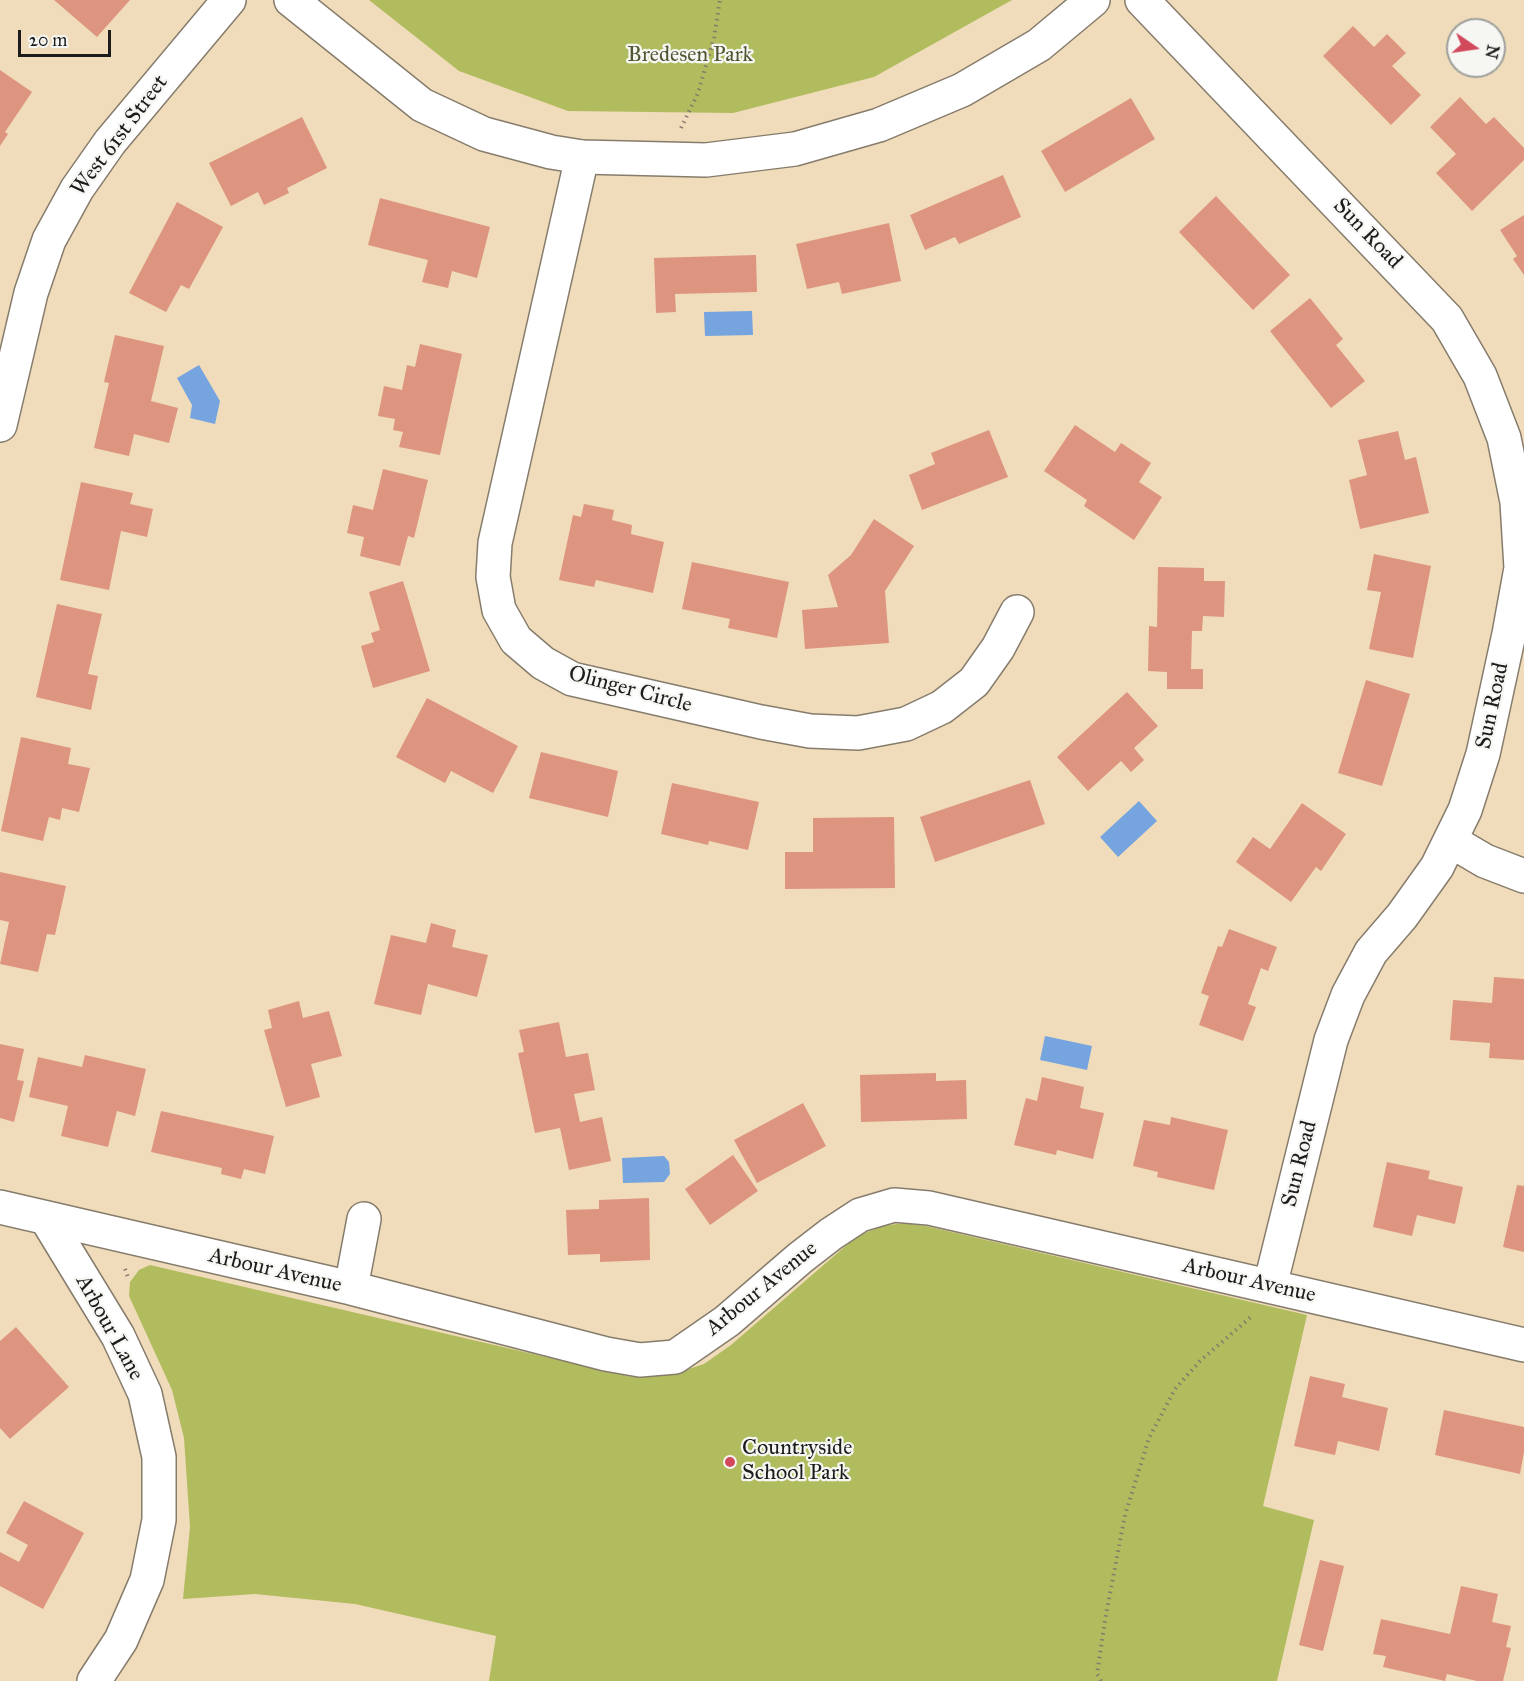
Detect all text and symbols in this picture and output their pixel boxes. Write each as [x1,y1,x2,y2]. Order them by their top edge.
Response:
scale bar [21,18,114,56]
north arrow [1446,18,1506,78]
text: 20 m [29,29,67,51]
park label: Bredesen Park [627,43,753,69]
text: N [1481,43,1503,60]
street label: West 61st Street [66,70,174,202]
street label: Sun Road [1327,193,1407,275]
street label: Sun Road [1471,660,1515,752]
street label: Olinger Circle [565,661,695,719]
street label: Sun Road [1277,1118,1323,1210]
street label: Arbour Avenue [701,1236,823,1342]
street label: Arbour Avenue [206,1243,344,1299]
street label: Arbour Avenue [1180,1253,1318,1309]
street label: Arbour Lane [69,1271,149,1385]
place label: Countryside School Park [742,1436,852,1488]
marker: Countryside School Park [723,1455,737,1469]

